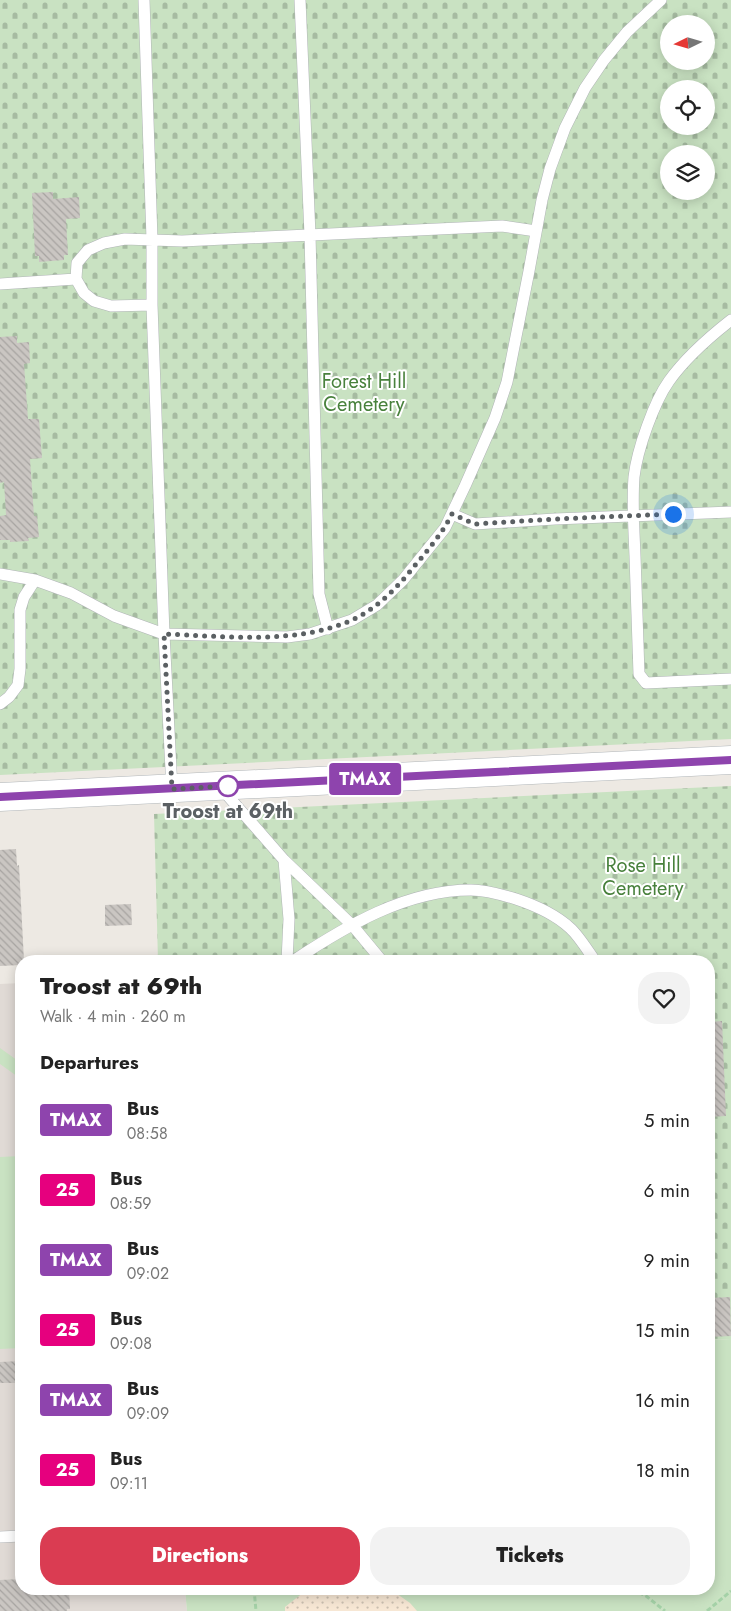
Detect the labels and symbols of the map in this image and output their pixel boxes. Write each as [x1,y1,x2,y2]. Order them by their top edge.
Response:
north arrow [660,15,715,70]
park label: Forest Hill Cemetery [322,367,406,419]
your location [661,502,686,527]
line badge: TMAX [330,763,400,795]
marker: Troost at 69th [217,775,239,797]
place label: Troost at 69th [163,797,293,826]
park label: Rose Hill Cemetery [602,851,684,903]

